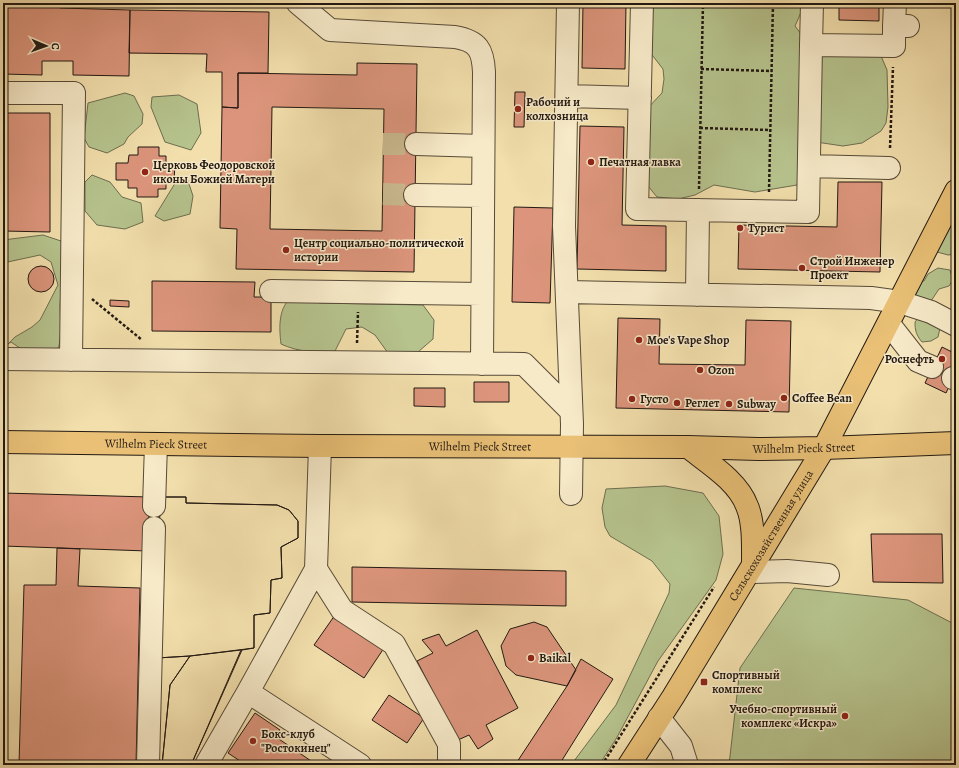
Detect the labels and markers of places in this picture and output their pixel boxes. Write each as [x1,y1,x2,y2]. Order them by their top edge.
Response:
place label: Рабочий и колхозница [526,94,589,124]
marker: Рабочий и колхозница [513,104,523,114]
place label: Печатная лавка [599,154,681,170]
place label: Церковь Феодоровской иконы Божией Матери [153,157,275,187]
marker: Печатная лавка [586,157,596,167]
marker: Церковь Феодоровской иконы Божией Матери [140,167,150,177]
place label: Турист [748,220,785,236]
marker: Турист [735,223,745,233]
place label: Центр социально-политической истории [294,235,464,265]
marker: Центр социально-политической истории [281,245,291,255]
place label: Строй Инженер Проект [810,253,895,283]
marker: Строй Инженер Проект [797,263,807,273]
place label: Moe's Vape Shop [647,332,730,348]
marker: Moe's Vape Shop [634,335,644,345]
place label: Роснефть [885,351,935,367]
marker: Роснефть [937,354,947,364]
place label: Ozon [708,362,735,378]
marker: Ozon [695,365,705,375]
place label: Coffee Bean [792,390,852,406]
place label: Густо [640,391,669,407]
marker: Coffee Bean [779,393,789,403]
marker: Густо [627,394,637,404]
place label: Реглет [685,395,720,411]
place label: Subway [737,396,776,412]
marker: Реглет [672,398,682,408]
marker: Subway [724,399,734,409]
place label: Baikal [539,650,572,666]
marker: Baikal [526,653,536,663]
place label: Спортивный комплекс [712,667,780,697]
marker: Спортивный комплекс [699,677,709,687]
place label: Учебно-спортивный комплекс «Искра» [729,701,838,731]
marker: Учебно-спортивный комплекс «Искра» [840,711,850,721]
place label: Бокс-клуб "Ростокинец" [261,726,331,756]
marker: Бокс-клуб "Ростокинец" [248,736,258,746]

